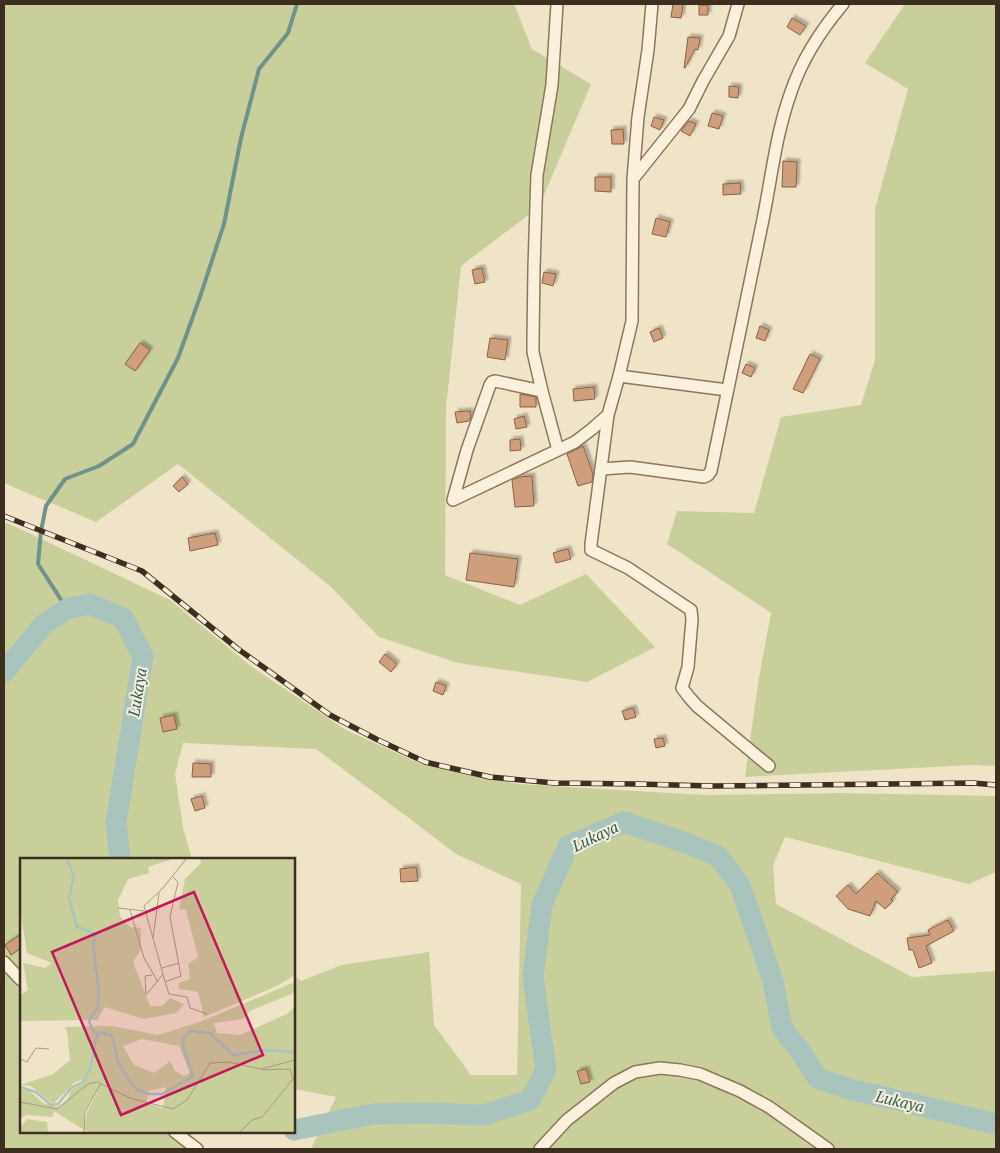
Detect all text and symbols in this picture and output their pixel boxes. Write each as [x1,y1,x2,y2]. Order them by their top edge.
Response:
water label: Lukaya [122,666,152,719]
water label: Lukaya [567,815,622,857]
inset map [20,858,295,1133]
water label: Lukaya [873,1085,926,1117]

